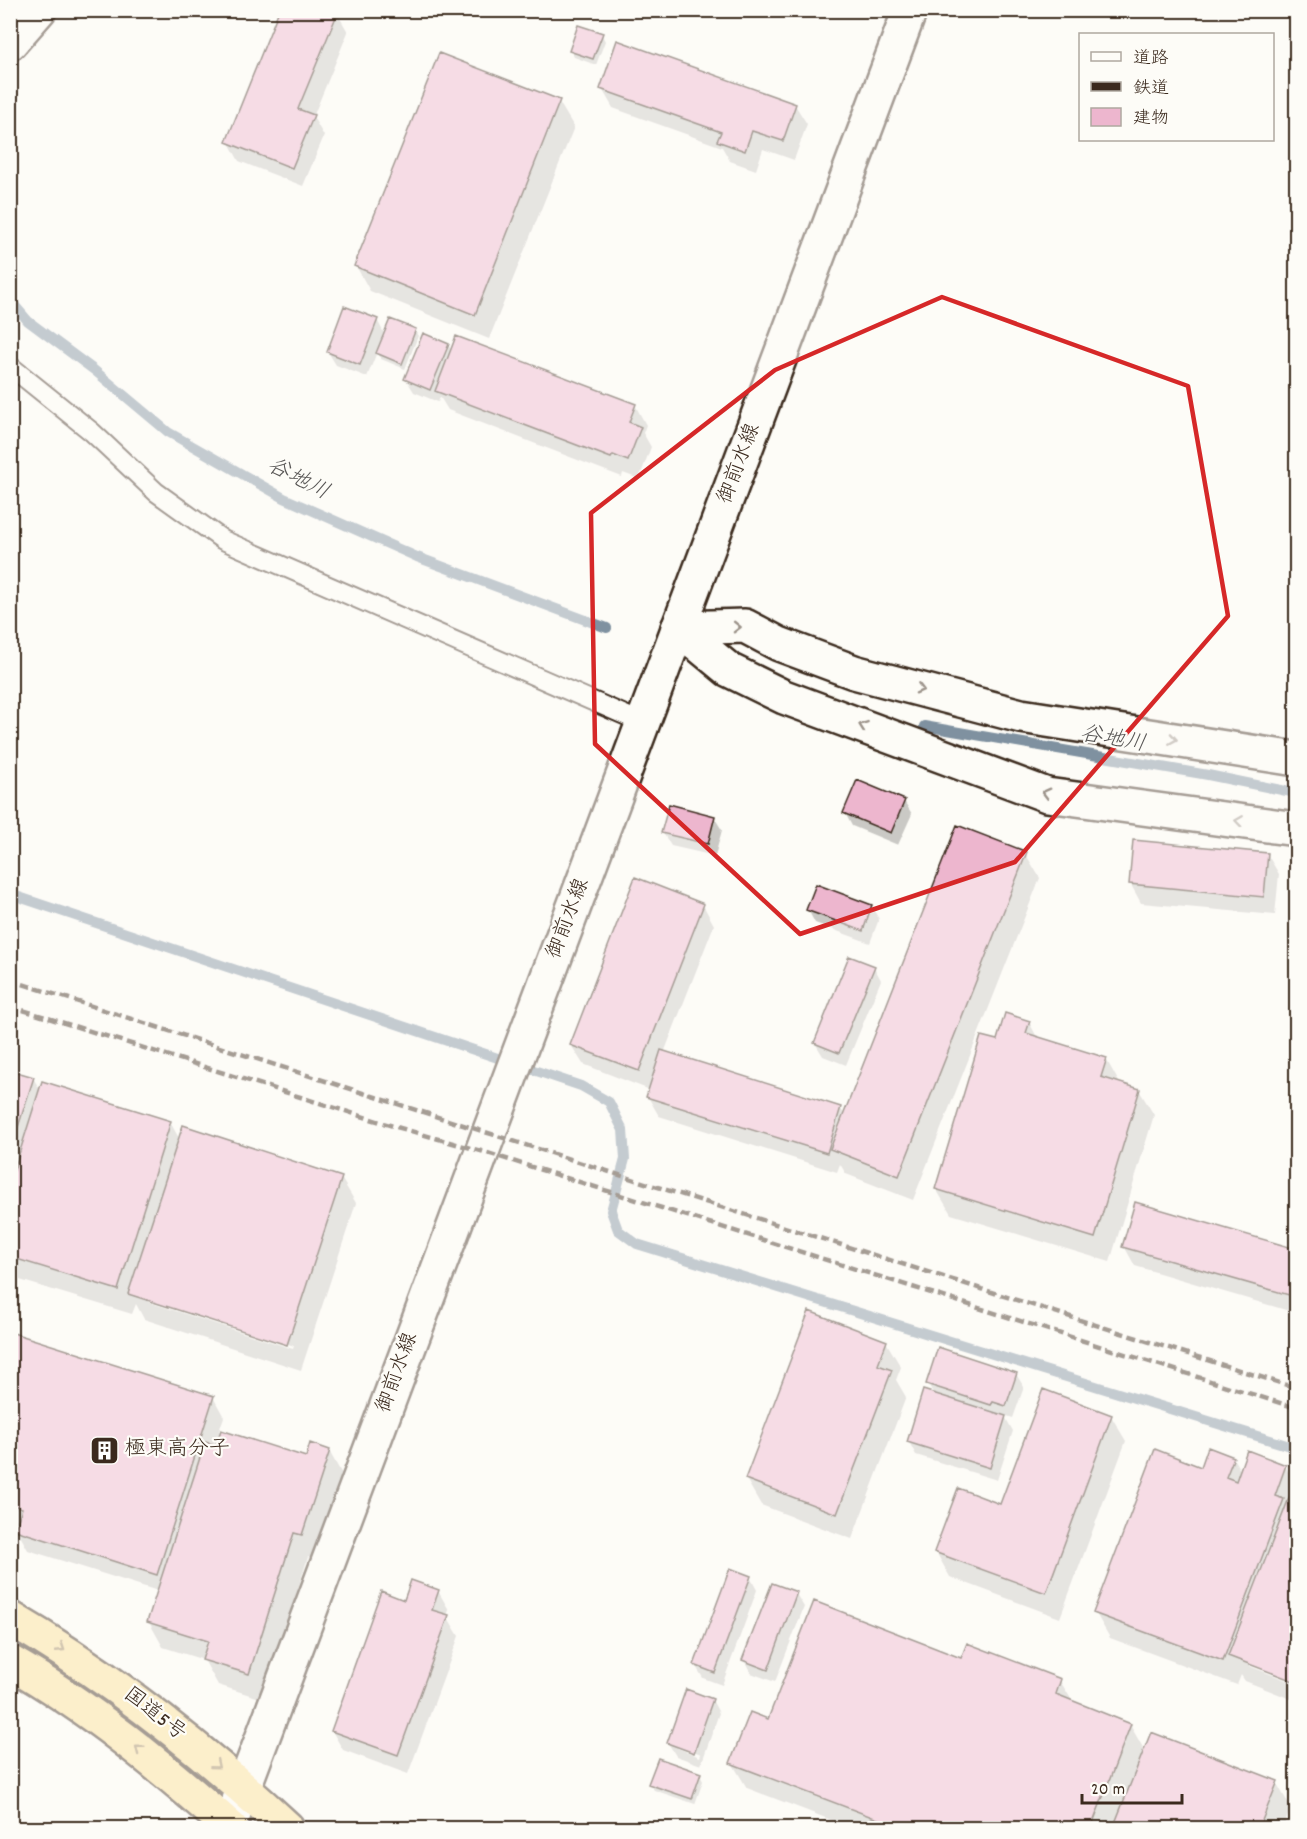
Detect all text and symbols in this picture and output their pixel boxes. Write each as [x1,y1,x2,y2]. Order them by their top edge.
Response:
legend [1079,33,1274,141]
text: 道路 [1133,47,1169,72]
text: 鉄道 [1133,77,1169,102]
text: 建物 [1133,107,1169,132]
street label: 御前水線 [711,419,769,509]
water label: 谷地川 [262,451,334,509]
one-way arrow [732,621,741,633]
one-way arrow [915,682,925,695]
water label: 谷地川 [1078,719,1148,761]
one-way arrow [858,721,869,733]
one-way arrow [1168,733,1178,745]
one-way arrow [1041,788,1052,800]
one-way arrow [1234,816,1243,828]
street label: 御前水線 [540,874,598,964]
street label: 御前水線 [370,1328,426,1418]
building icon: 極東高分子 [88,1434,120,1466]
place label: 極東高分子 [125,1435,230,1465]
one-way arrow [55,1640,65,1652]
street label: 国道5号 [116,1681,192,1749]
one-way arrow [134,1746,145,1757]
one-way arrow [209,1758,220,1769]
scale bar [1082,1767,1182,1805]
text: 20 m [1091,1778,1125,1803]

